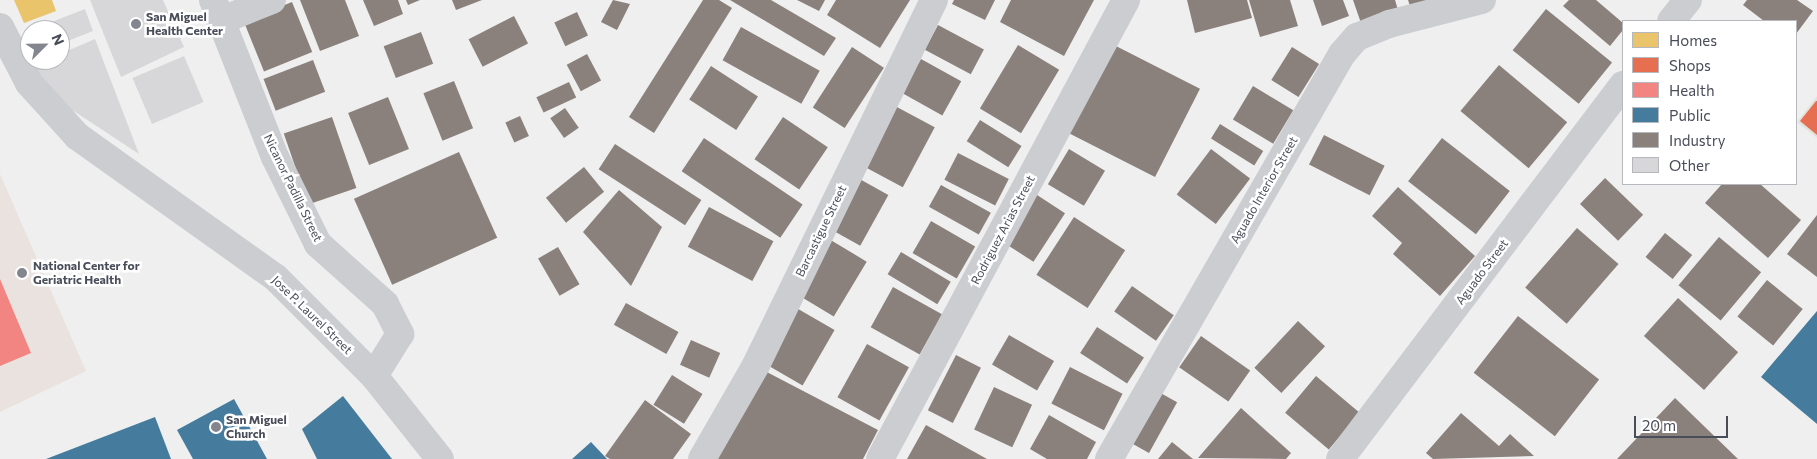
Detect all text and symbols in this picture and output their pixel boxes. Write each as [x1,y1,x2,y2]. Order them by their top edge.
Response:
place label: San Miguel Health Center [146,10,223,38]
marker: San Miguel Health Center [130,18,142,30]
north arrow [20,20,70,70]
legend [1622,20,1797,185]
text: N [48,31,68,47]
text: Homes [1669,31,1717,49]
text: Shops [1669,56,1711,74]
text: Health [1669,81,1715,99]
text: Public [1669,106,1711,124]
text: Industry [1669,131,1726,149]
street label: Nicanor Padilla Street [261,132,325,244]
street label: Aguado Interior Street [1227,134,1301,246]
text: Other [1669,156,1710,174]
street label: Rodriguez Arias Street [968,173,1038,287]
street label: Barcastigue Street [793,183,849,279]
street label: Aguado Street [1453,237,1511,307]
place label: National Center for Geriatric Health [33,259,140,287]
marker: National Center for Geriatric Health [15,266,29,280]
street label: Jose P. Laurel Street [269,273,355,357]
scale bar [1637,406,1731,438]
place label: San Miguel Church [226,413,287,441]
text: 20 m [1642,416,1676,434]
marker: San Miguel Church [210,421,222,433]

